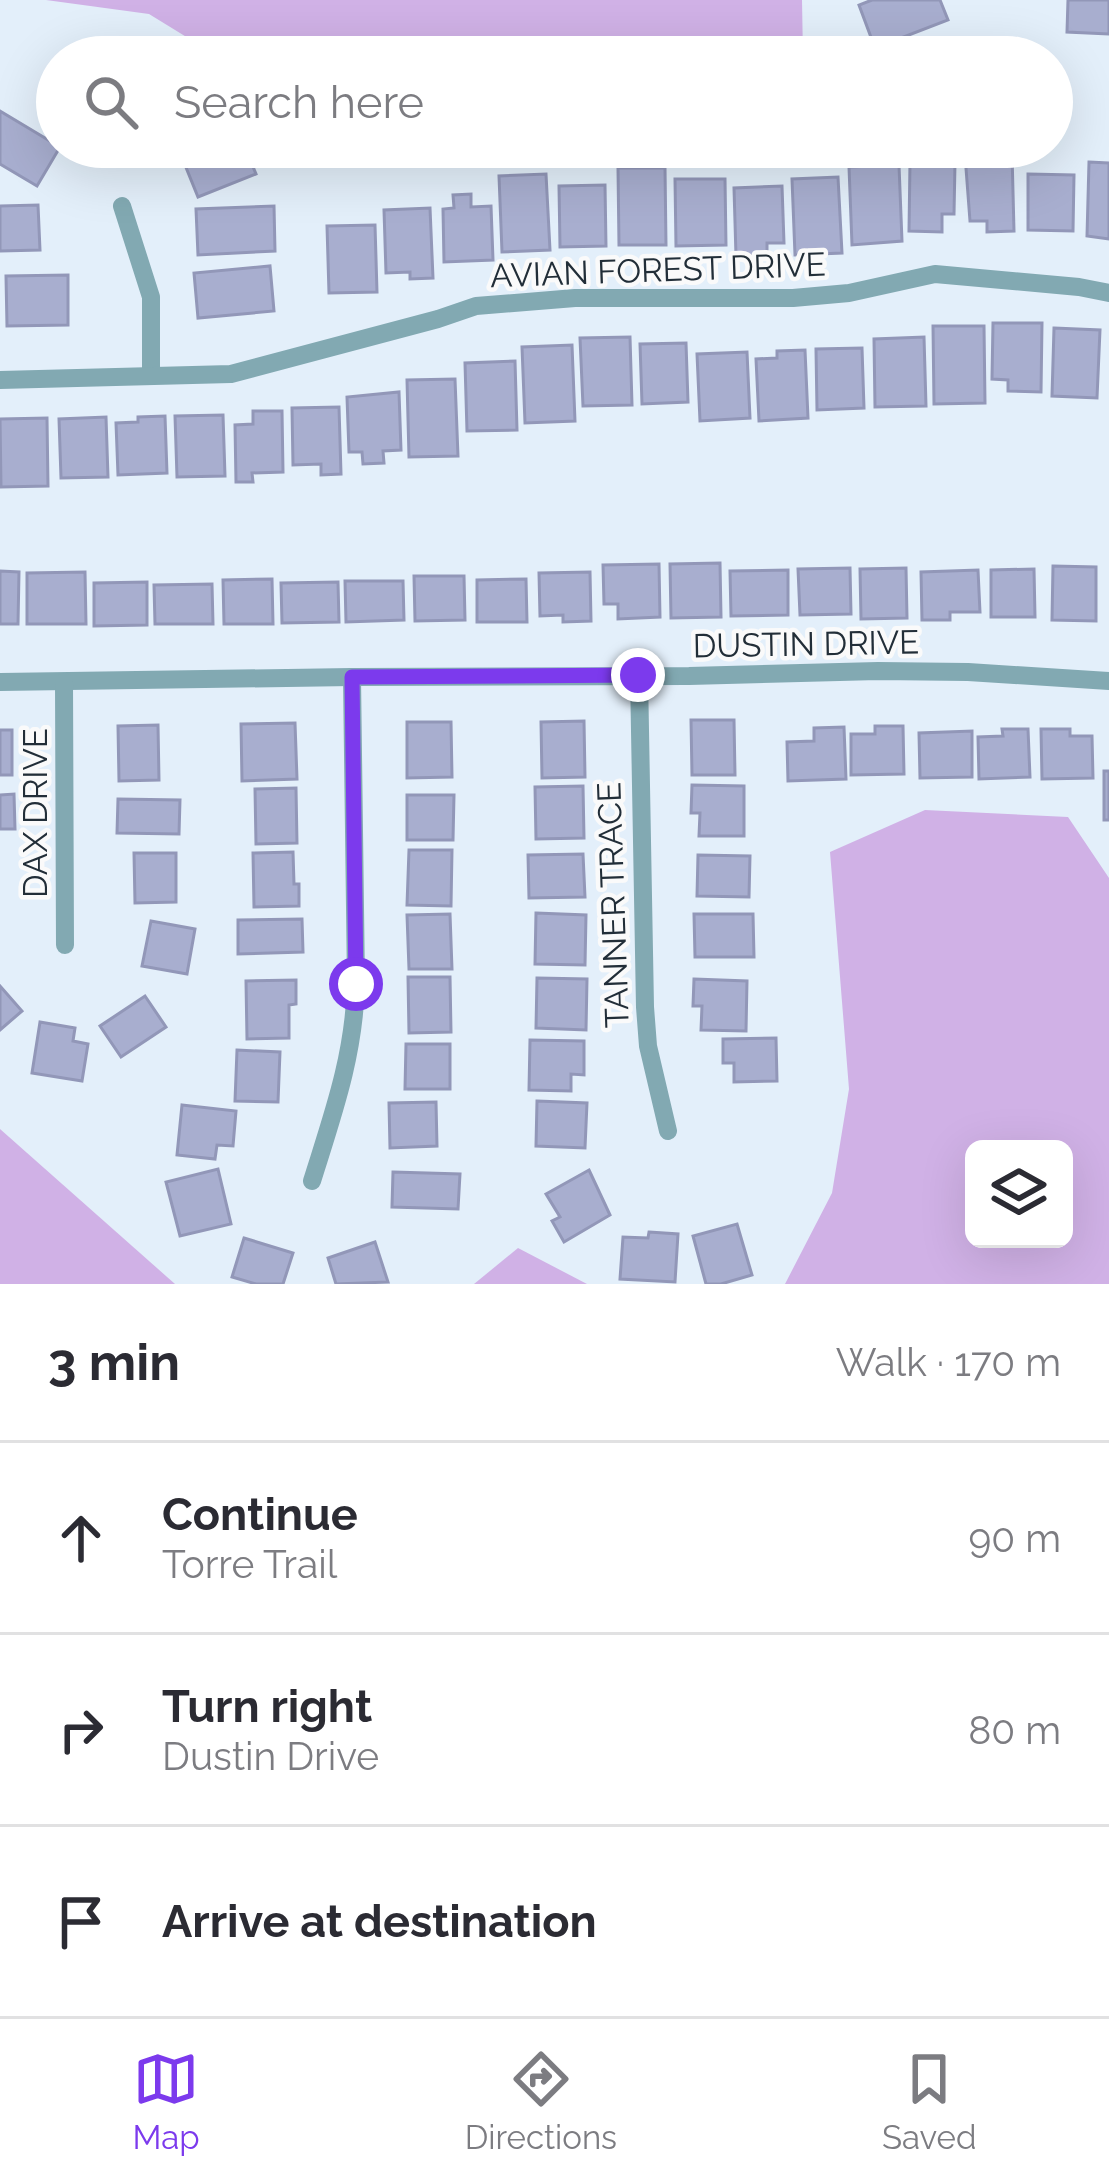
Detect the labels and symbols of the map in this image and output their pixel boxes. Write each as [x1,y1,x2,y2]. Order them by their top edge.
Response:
street label: AVIAN FOREST DRIVE [490,245,826,295]
street label: DUSTIN DRIVE [692,623,920,665]
route end [611,648,665,702]
street label: DAX DRIVE [16,728,55,898]
street label: TANNER TRACE [589,781,637,1029]
route start [329,957,383,1011]

